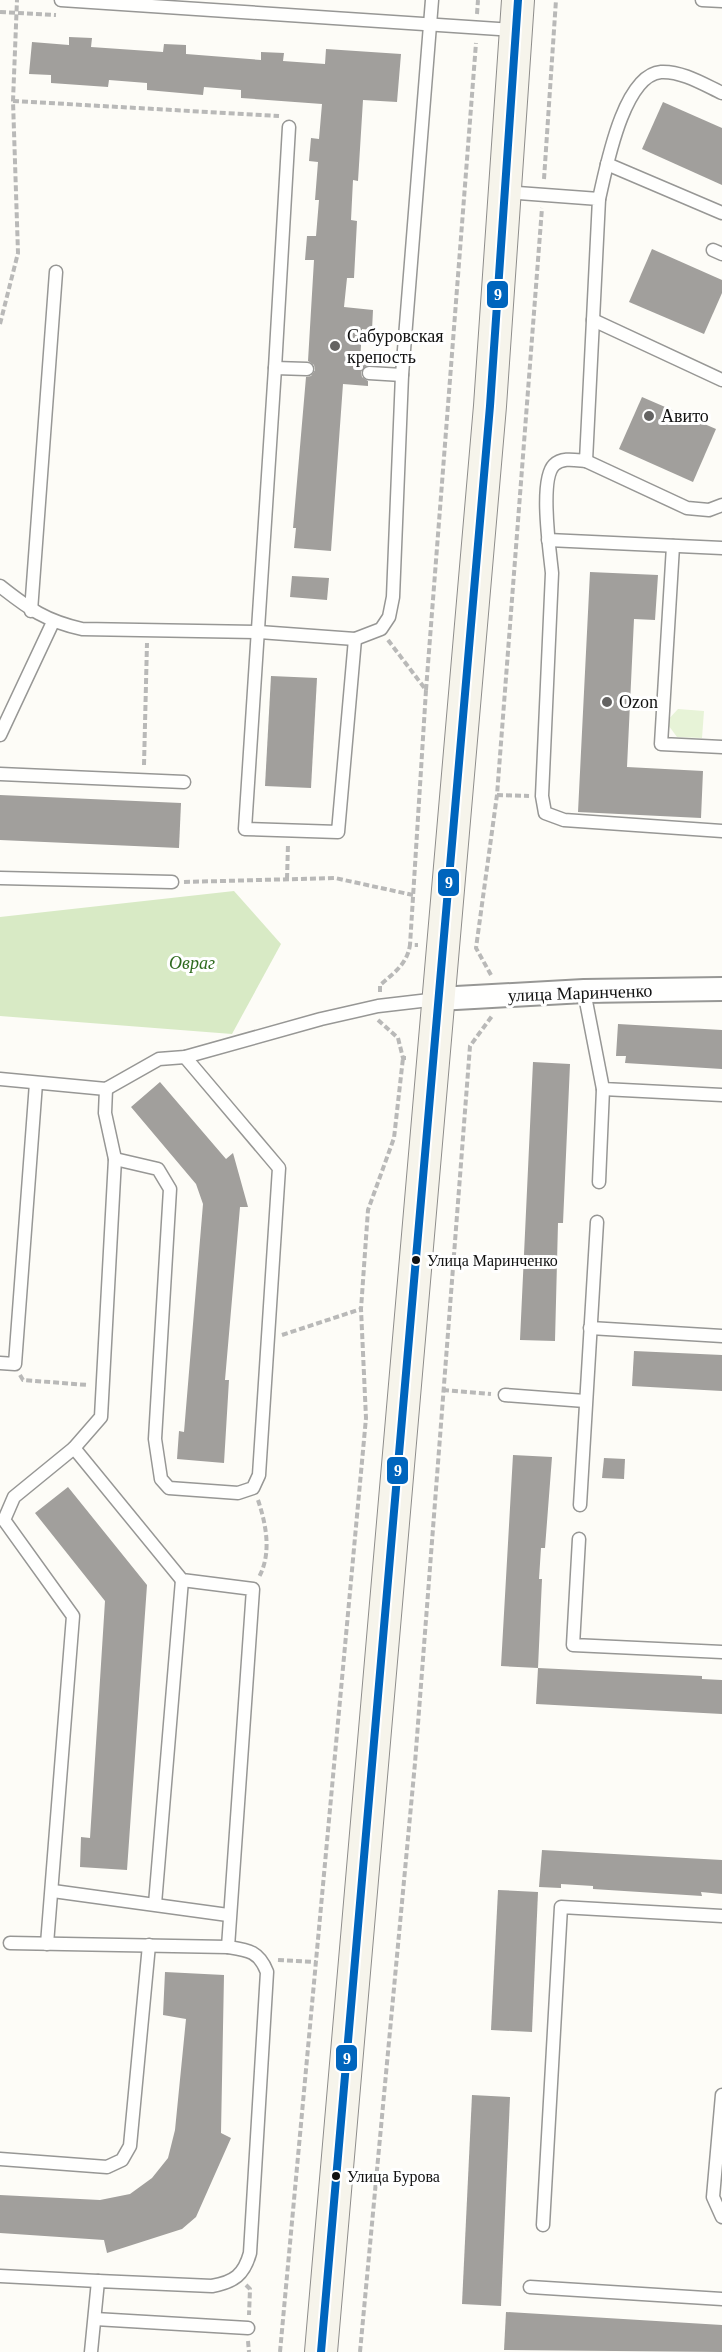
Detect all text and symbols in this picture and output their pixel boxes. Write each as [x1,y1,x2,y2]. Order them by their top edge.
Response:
line badge: 9 [486,280,509,309]
text: 9 [494,286,502,303]
place label: Сабуровская крепость [347,326,444,367]
marker: Сабуровская крепость [328,339,342,353]
place label: Авито [661,406,709,426]
marker: Авито [642,409,656,423]
place label: Ozon [619,692,658,712]
marker: Ozon [600,695,614,709]
line badge: 9 [437,868,460,897]
text: 9 [445,874,453,891]
park label: Овраг [169,953,215,973]
street label: улица Маринченко [507,980,653,1006]
place label: Улица Маринченко [427,1252,558,1270]
marker: Улица Маринченко [410,1254,422,1266]
line badge: 9 [386,1456,409,1485]
text: 9 [394,1462,402,1479]
line badge: 9 [335,2044,358,2072]
text: 9 [343,2050,351,2067]
place label: Улица Бурова [347,2168,440,2186]
marker: Улица Бурова [330,2170,342,2182]

